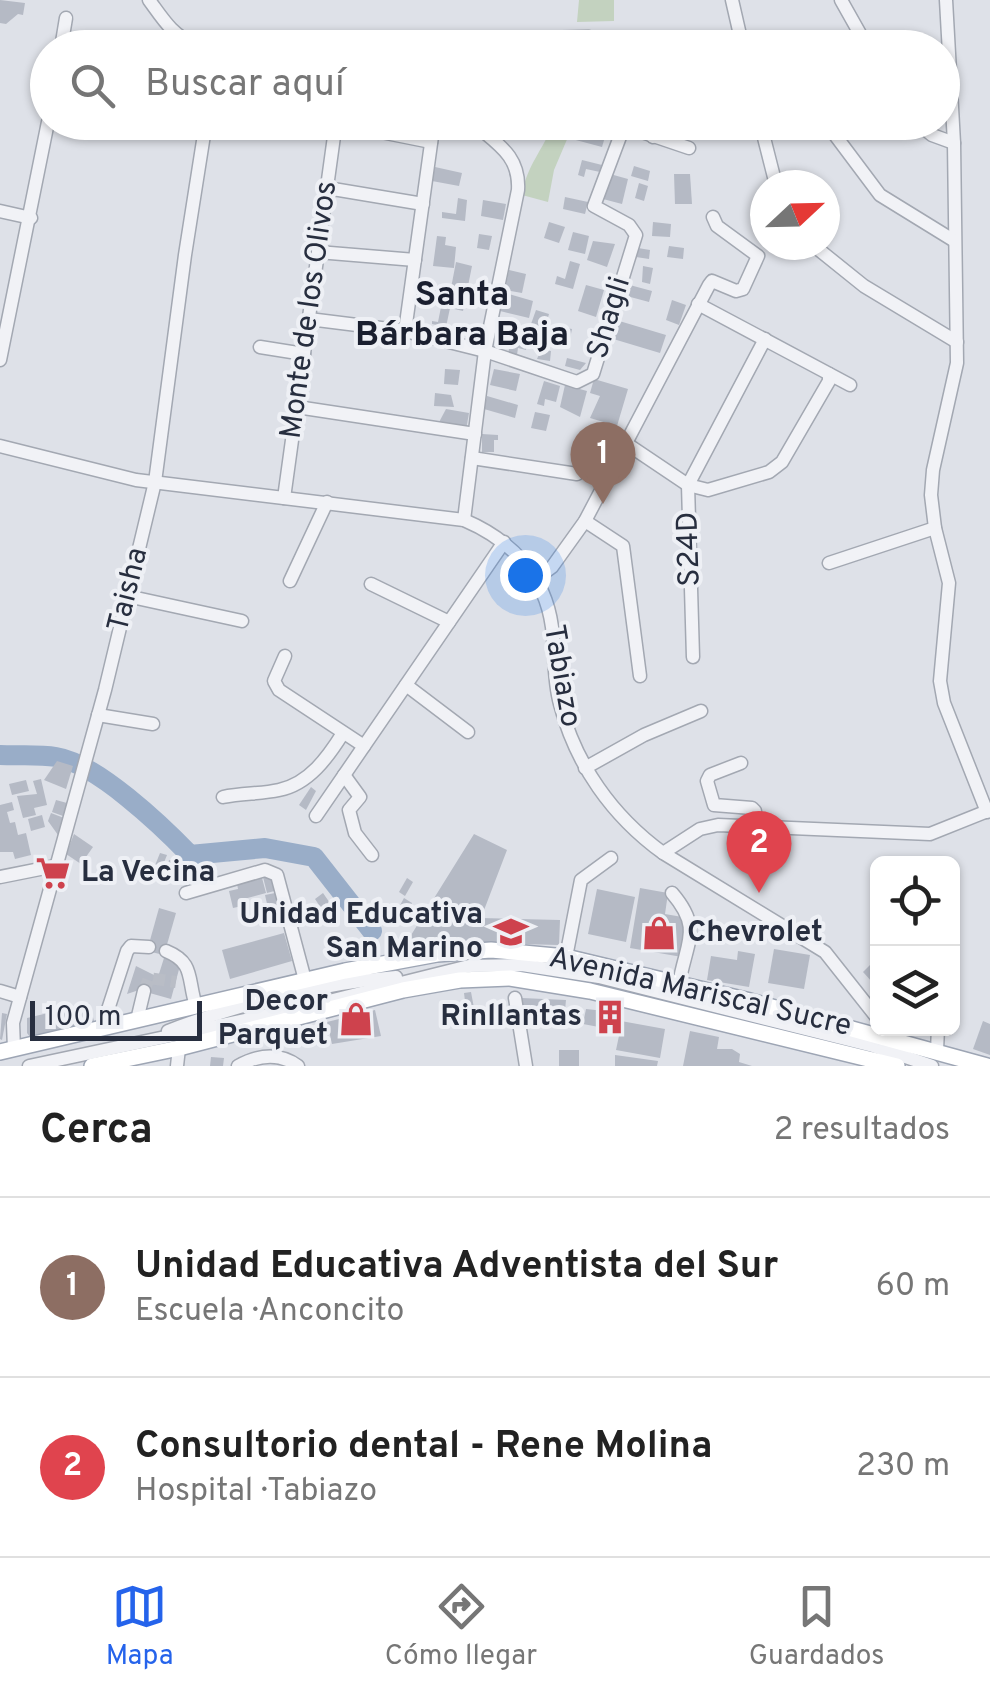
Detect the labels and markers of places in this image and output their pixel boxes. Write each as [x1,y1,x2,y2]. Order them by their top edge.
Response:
pin: 1 [570,422,636,504]
pin: 2 [726,810,792,893]
supermarket icon: La Vecina [34,854,72,892]
place label: La Vecina [81,855,215,892]
place label: Unidad Educativa San Marino [239,897,483,968]
school or university icon: Unidad Educativa San Marino [492,913,530,951]
shop icon: Chevrolet [640,914,678,952]
place label: Chevrolet [687,915,823,952]
place label: Decor Parquet [218,984,328,1055]
building icon: Rinllantas [591,998,629,1036]
place label: Rinllantas [440,999,582,1036]
shop icon: Decor Parquet [337,1000,375,1038]

